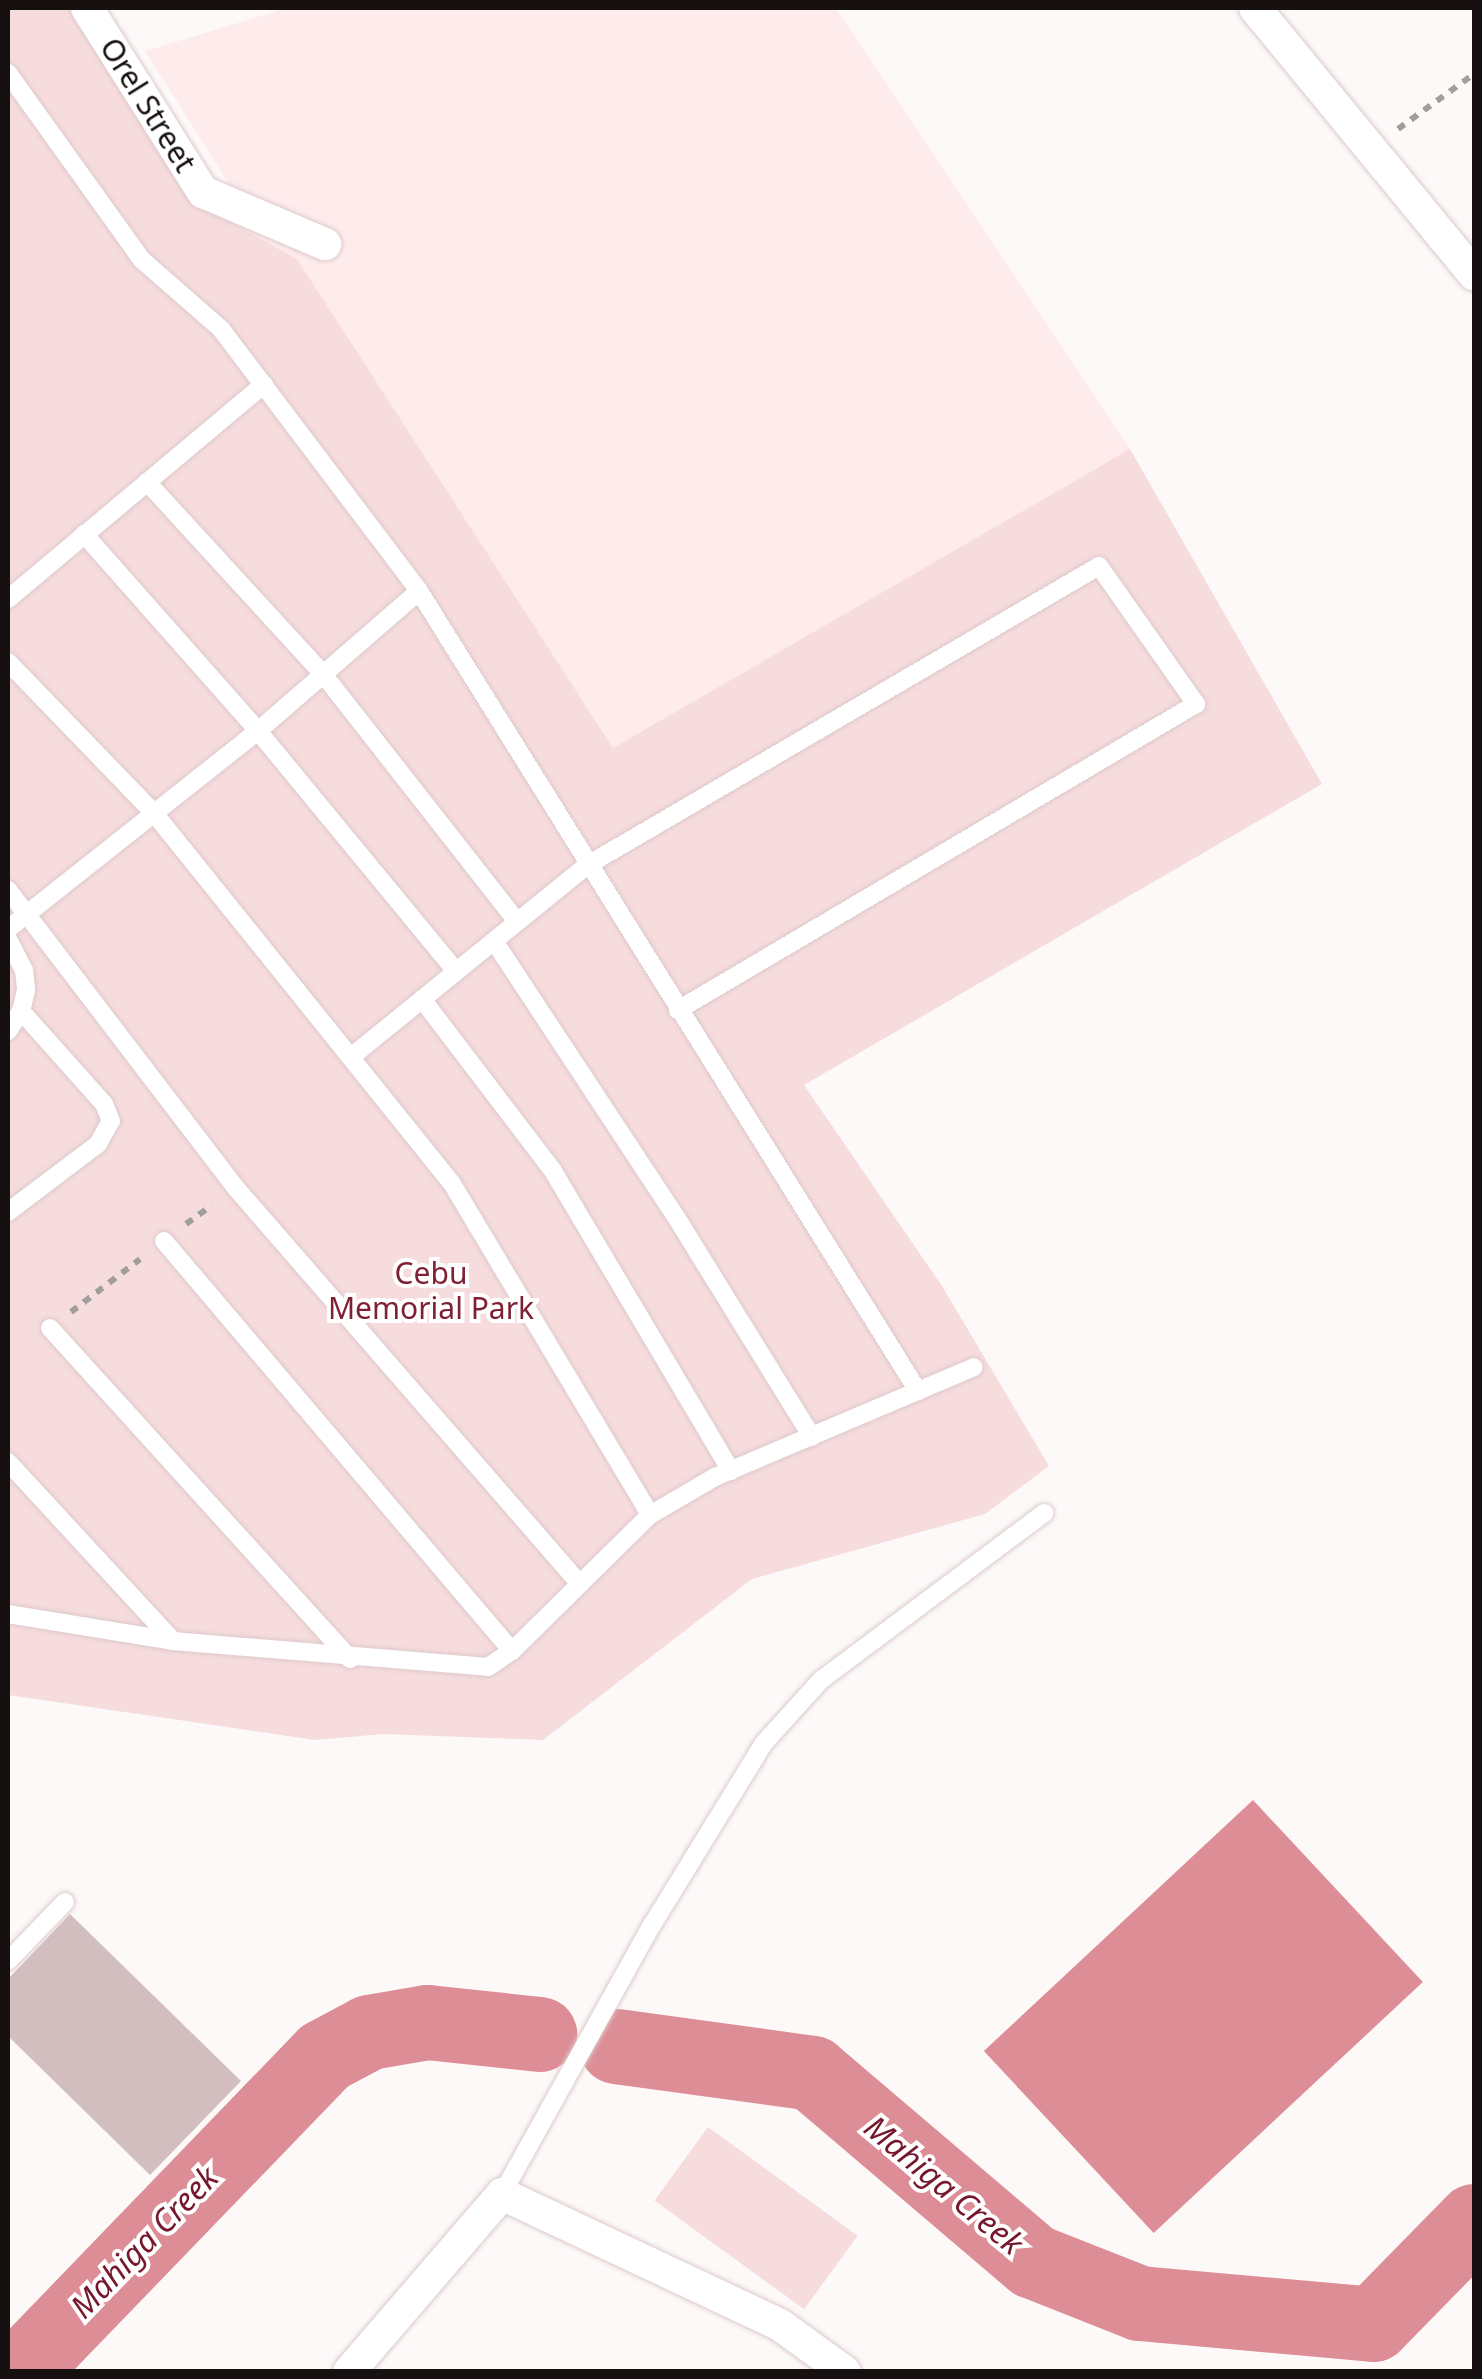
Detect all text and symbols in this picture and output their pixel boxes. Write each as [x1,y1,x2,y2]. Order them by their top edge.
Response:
street label: Orel Street [93,31,203,179]
park label: Cebu Memorial Park [328,1255,534,1326]
water label: Mahiga Creek [857,2107,1031,2263]
water label: Mahiga Creek [62,2158,226,2326]

